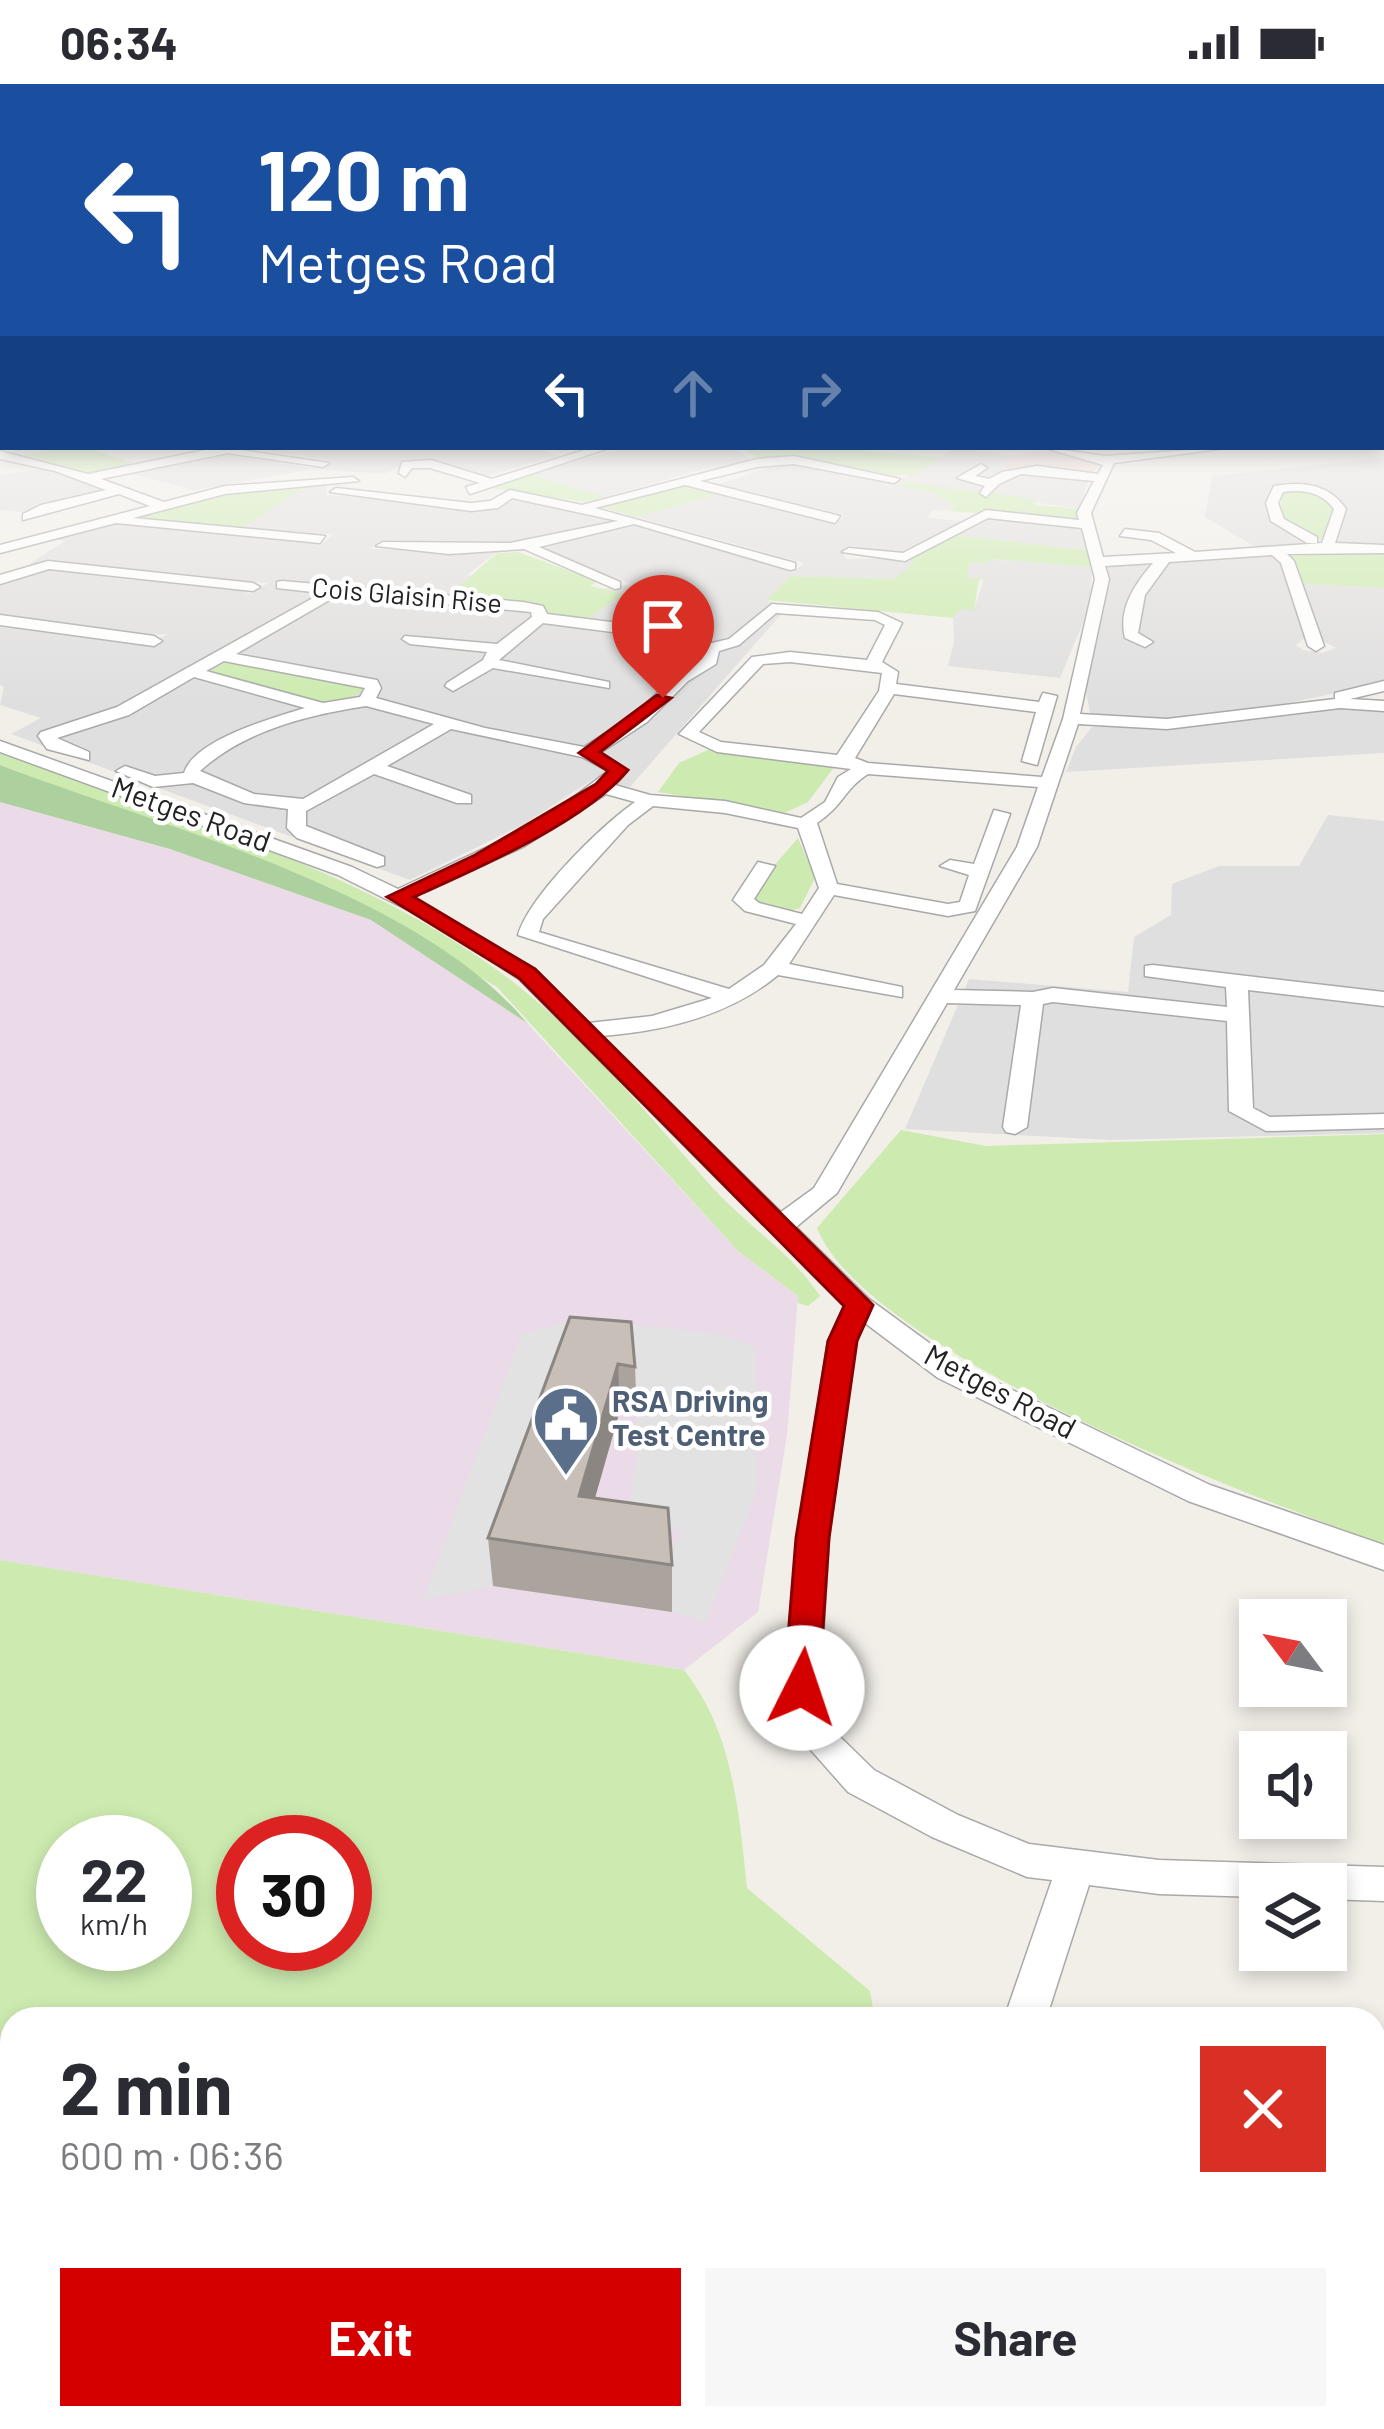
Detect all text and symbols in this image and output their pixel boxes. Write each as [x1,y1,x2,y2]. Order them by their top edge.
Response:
text: 06:34 [60,15,178,69]
text: 120 m [258,127,470,228]
icon: left [60,132,216,288]
text: Metges Road [258,229,558,294]
icon: left [534,360,600,426]
icon: ahead [660,360,726,426]
icon: right [786,360,852,426]
street label: Cois Glaisin Rise [311,570,503,618]
pin [612,575,714,698]
icon: arrive [630,593,696,659]
street label: Metges Road [107,768,276,859]
street label: Metges Road [919,1335,1083,1445]
place label: RSA Driving Test Centre [612,1382,768,1452]
public building icon: RSA Driving Test Centre [531,1384,601,1478]
north arrow [1239,1599,1347,1707]
map controls [1239,1599,1347,1971]
position arrow [739,1625,865,1751]
button: sound [1239,1731,1347,1839]
speed limit sign: 30 [216,1815,372,1971]
text: 22 [80,1842,148,1914]
button: layers [1239,1863,1347,1971]
text: km/h [80,1905,148,1941]
text: 2 min [60,2043,233,2129]
button: close [1200,2046,1326,2172]
text: 600 m · 06:36 [60,2131,284,2178]
button: Exit [60,2268,681,2406]
button: Share [705,2268,1326,2406]

